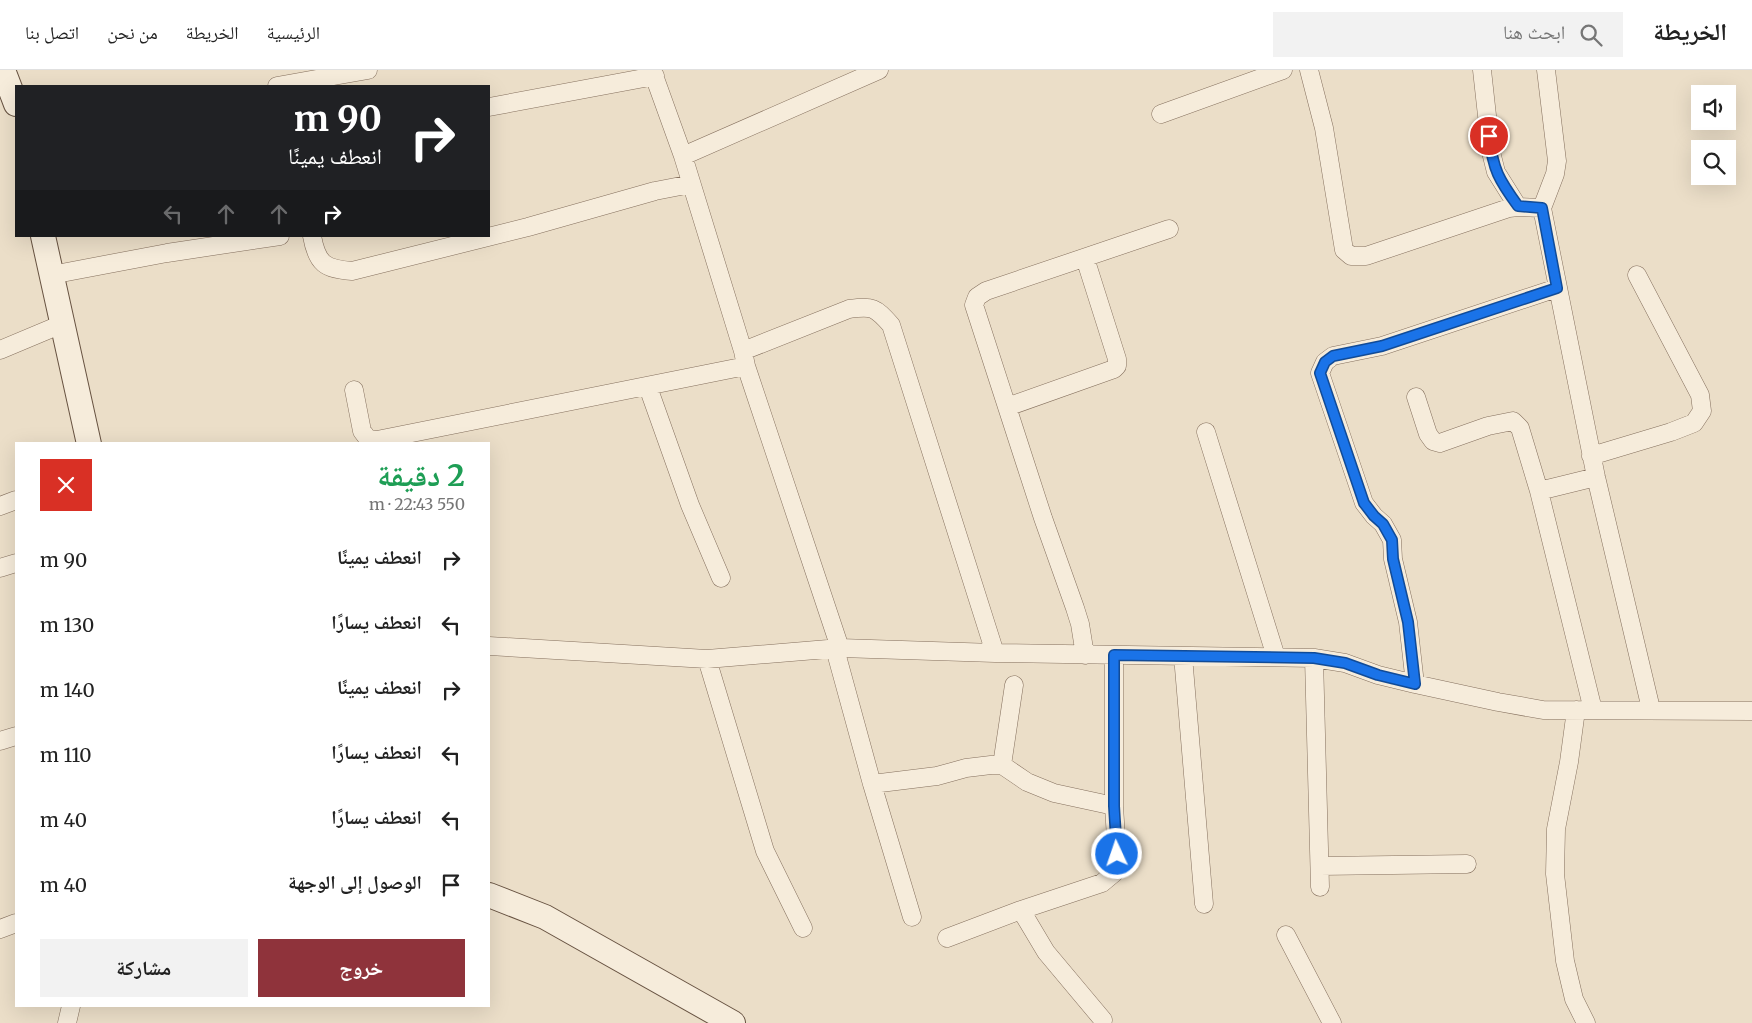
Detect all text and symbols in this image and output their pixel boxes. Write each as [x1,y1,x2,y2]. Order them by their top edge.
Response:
search box [1273,12,1623,57]
text: الخريطة [1653,16,1727,47]
text: ابحث هنا [1503,20,1565,44]
text: اتصل بنا [25,21,79,44]
text: من نحن [107,21,158,44]
text: الخريطة [186,21,239,44]
text: الرئيسية [267,21,320,44]
icon: search [1577,21,1605,49]
map controls [1691,85,1736,185]
button: sound [1691,85,1736,130]
text: 90 m [294,97,382,141]
icon: right [400,105,465,170]
pin [1468,115,1510,157]
icon: arrive [1475,122,1503,150]
button: search [1691,140,1736,185]
text: انعطف يمينًا [288,142,382,170]
icon: left [159,200,187,228]
icon: ahead [212,200,240,228]
icon: ahead [265,200,293,228]
icon: right [318,200,346,228]
text: 2 دقيقة [377,456,465,494]
button: close [40,459,92,511]
text: 550 m · 22:43 [369,494,465,514]
text: انعطف يمينًا [337,545,422,569]
icon: right [437,546,465,574]
text: 90 m [40,548,87,572]
text: انعطف يسارًا [331,610,422,634]
icon: left [437,611,465,639]
text: 130 m [40,613,94,637]
text: انعطف يمينًا [337,675,422,699]
icon: right [437,676,465,704]
text: 140 m [40,678,95,702]
text: انعطف يسارًا [331,740,422,764]
icon: left [437,741,465,769]
text: 110 m [40,743,91,767]
text: انعطف يسارًا [331,805,422,829]
icon: left [437,806,465,834]
text: 40 m [40,808,87,832]
position arrow [1090,827,1142,879]
text: الوصول إلى الوجهة [288,870,422,894]
icon: arrive [437,871,465,899]
text: 40 m [40,873,87,897]
button: مشاركة [40,939,248,997]
button: خروج [258,939,465,997]

